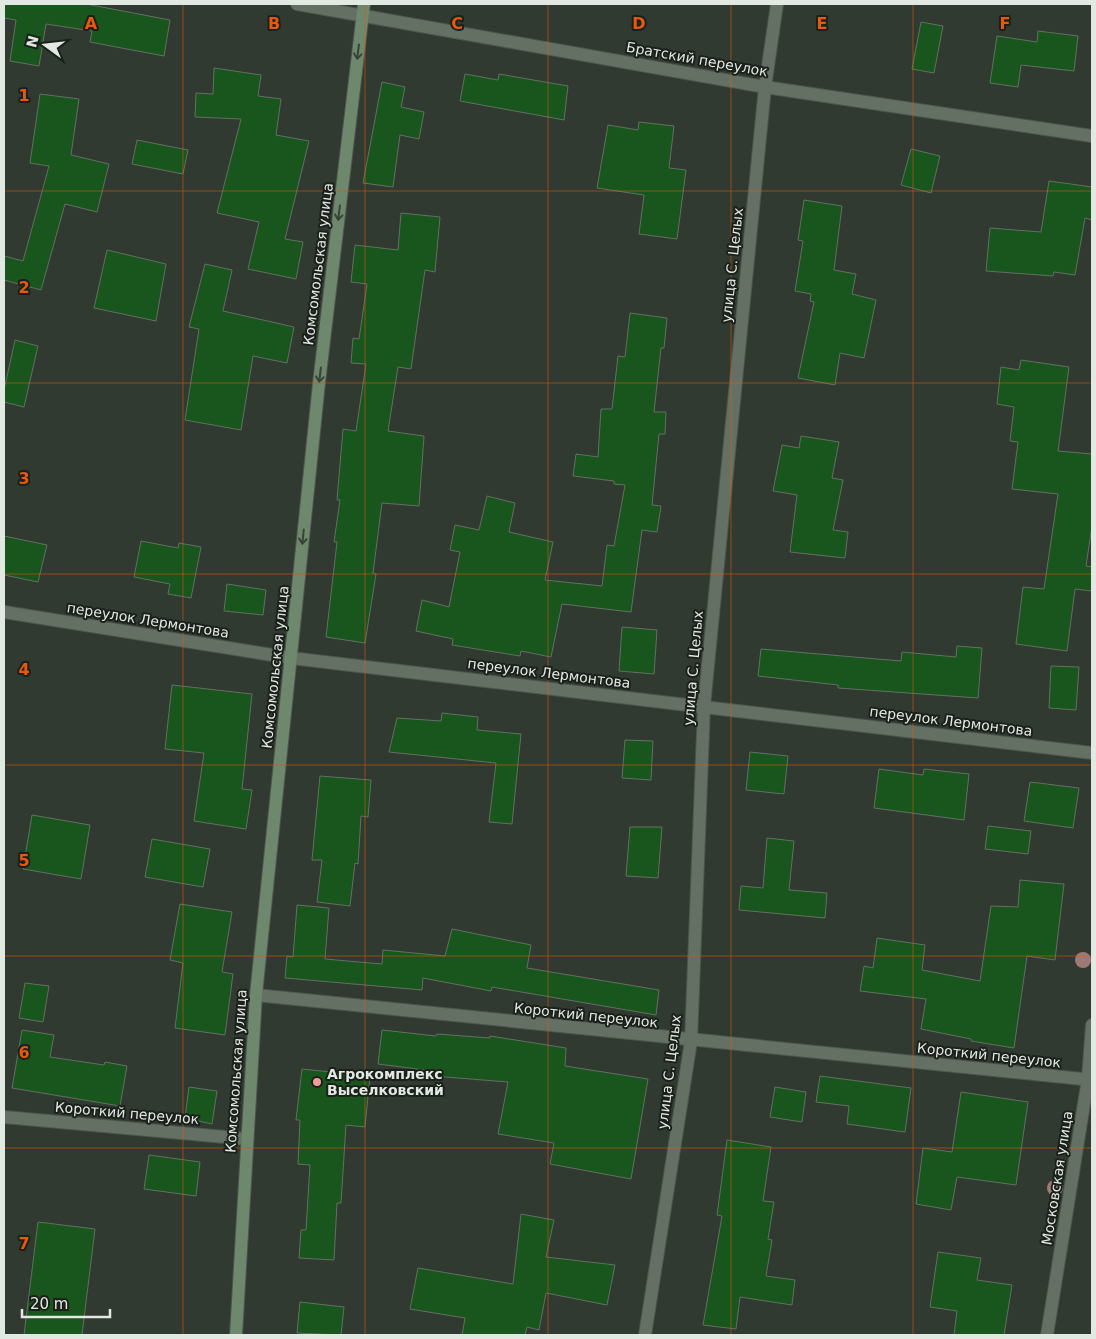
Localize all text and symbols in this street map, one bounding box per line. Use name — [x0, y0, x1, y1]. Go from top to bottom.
text: A — [85, 14, 98, 33]
text: B — [268, 14, 280, 33]
text: C — [451, 14, 463, 33]
text: D — [632, 14, 646, 33]
text: E — [817, 14, 827, 33]
text: F — [1000, 14, 1010, 33]
north arrow — [20, 20, 70, 70]
text: N — [23, 34, 42, 49]
street label: Братский переулок — [625, 39, 769, 79]
one-way arrow — [353, 44, 363, 60]
text: 1 — [18, 86, 30, 105]
street label: Комсомольская улица — [300, 182, 336, 346]
one-way arrow — [334, 205, 344, 221]
street label: улица С. Целых — [718, 207, 746, 323]
text: 2 — [18, 278, 30, 297]
one-way arrow — [315, 367, 325, 383]
text: 3 — [18, 469, 30, 488]
one-way arrow — [298, 528, 308, 544]
street label: Комсомольская улица — [258, 585, 292, 749]
street label: переулок Лермонтова — [66, 599, 230, 641]
street label: улица С. Целых — [680, 610, 706, 726]
street label: переулок Лермонтова — [467, 655, 631, 691]
text: 4 — [18, 660, 30, 679]
street label: переулок Лермонтова — [869, 703, 1033, 739]
text: 5 — [18, 851, 30, 870]
street label: Комсомольская улица — [222, 989, 250, 1153]
street label: Короткий переулок — [513, 999, 659, 1031]
street label: улица С. Целых — [654, 1014, 684, 1130]
street label: Короткий переулок — [916, 1039, 1062, 1071]
text: 6 — [18, 1043, 30, 1062]
place label: Агрокомплекс Выселковский — [327, 1066, 444, 1098]
marker: Агрокомплекс Выселковский — [311, 1076, 323, 1088]
street label: Короткий переулок — [54, 1099, 200, 1127]
street label: Московская улица — [1038, 1110, 1076, 1246]
text: 7 — [18, 1234, 30, 1253]
scale bar — [22, 1286, 110, 1318]
text: 20 m — [30, 1295, 68, 1313]

